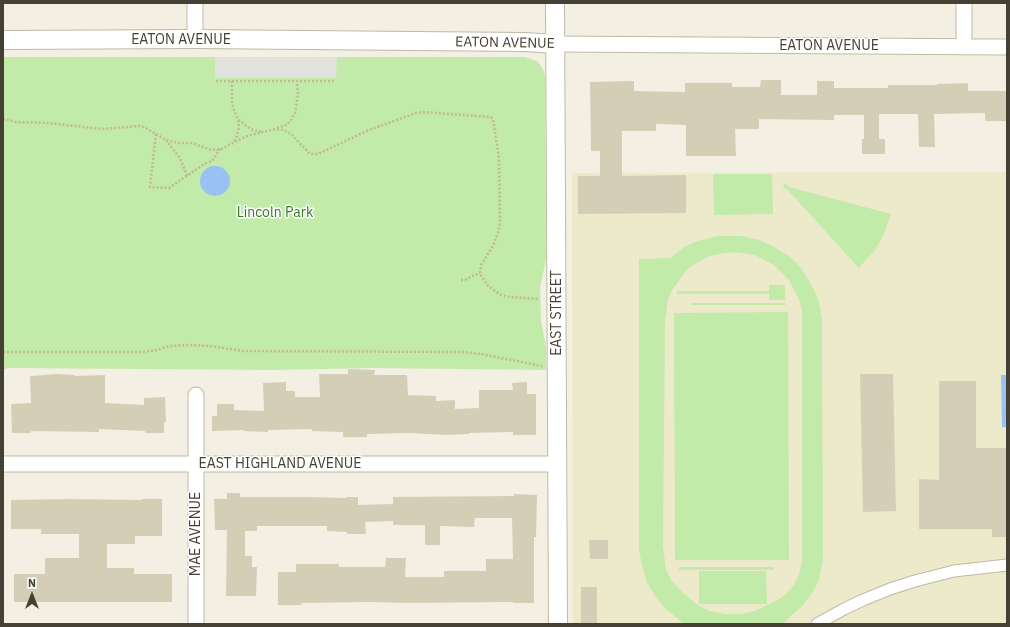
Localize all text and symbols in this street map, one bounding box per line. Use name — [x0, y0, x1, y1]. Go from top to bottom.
street label: EATON AVENUE — [131, 32, 231, 48]
street label: EATON AVENUE — [455, 34, 555, 52]
street label: EATON AVENUE — [779, 38, 879, 54]
park label: Lincoln Park — [237, 205, 313, 221]
street label: EAST STREET — [549, 270, 565, 356]
street label: EAST HIGHLAND AVENUE — [198, 456, 362, 472]
street label: MAE AVENUE — [188, 492, 204, 576]
north arrow — [12, 575, 52, 615]
text: N — [28, 576, 36, 590]

